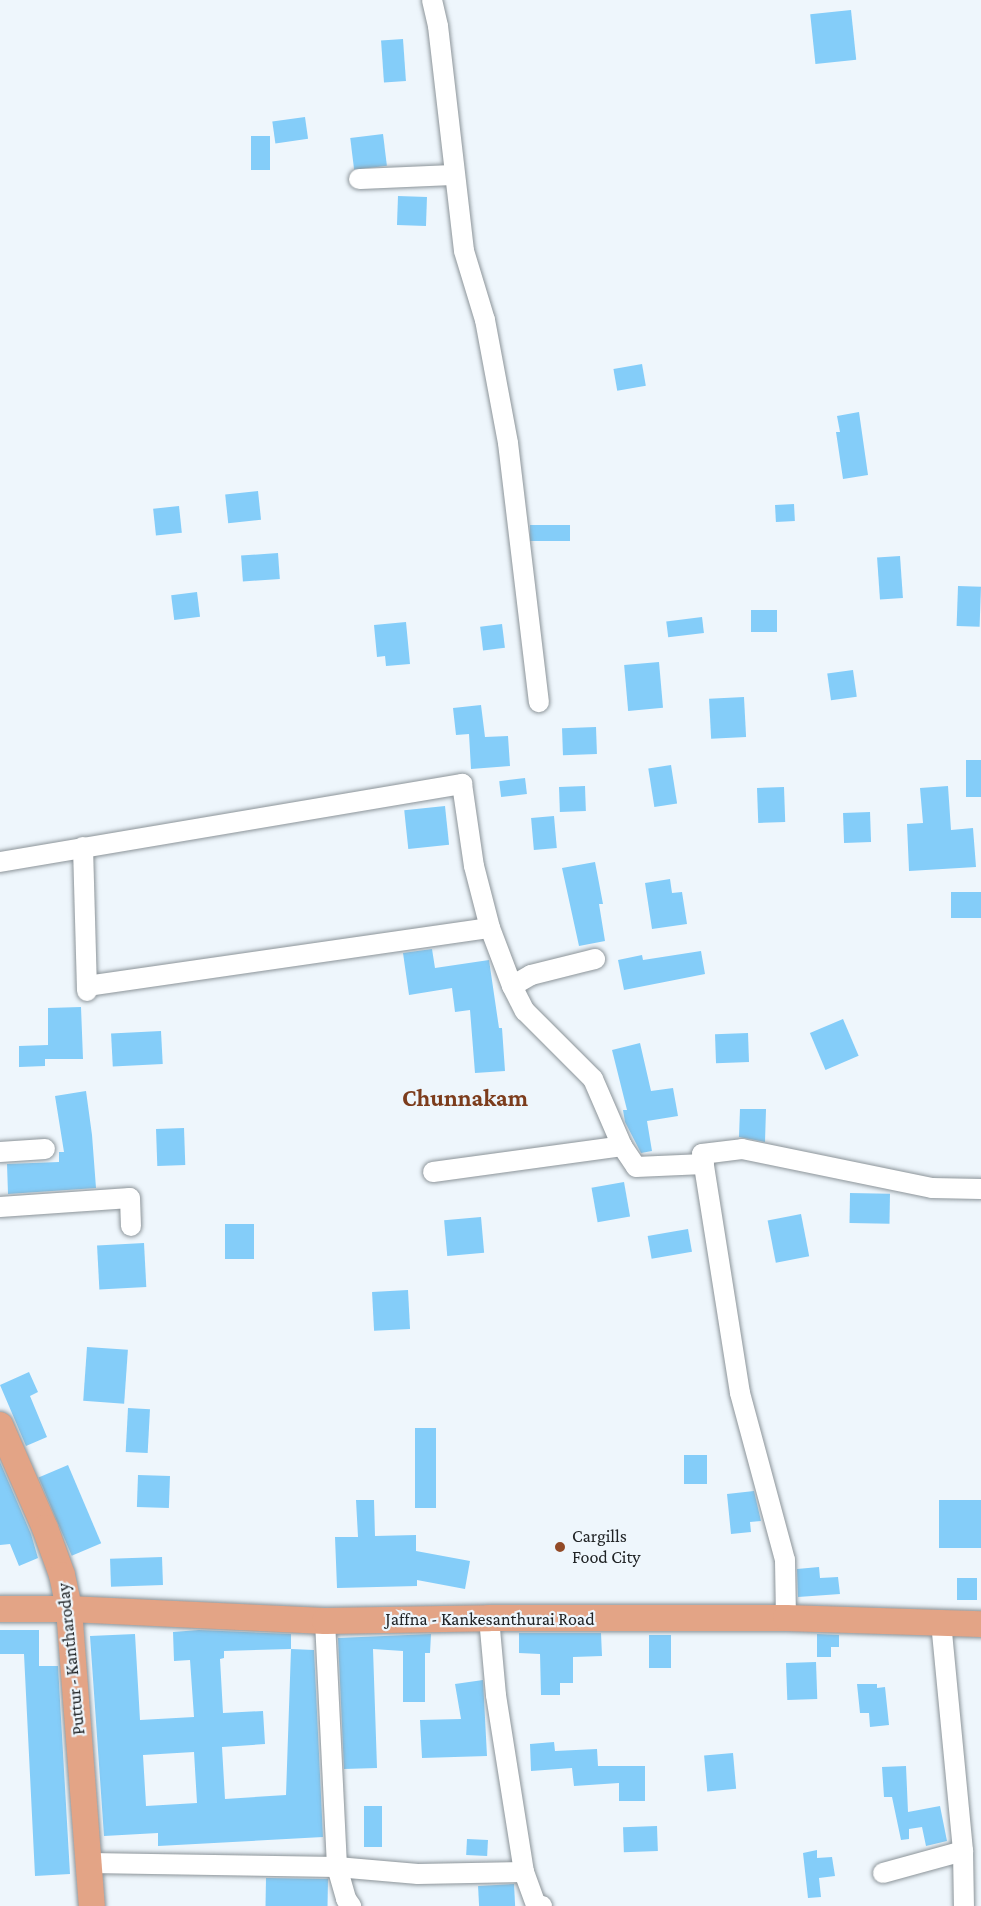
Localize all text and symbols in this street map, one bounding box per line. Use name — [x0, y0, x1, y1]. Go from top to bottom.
district label: Chunnakam — [402, 1084, 528, 1112]
place label: Cargills Food City — [572, 1526, 641, 1568]
marker: Cargills Food City — [553, 1540, 567, 1554]
street label: Puttur - Kantharoday — [52, 1582, 90, 1736]
street label: Jaffna - Kankesanthurai Road — [385, 1608, 595, 1630]

